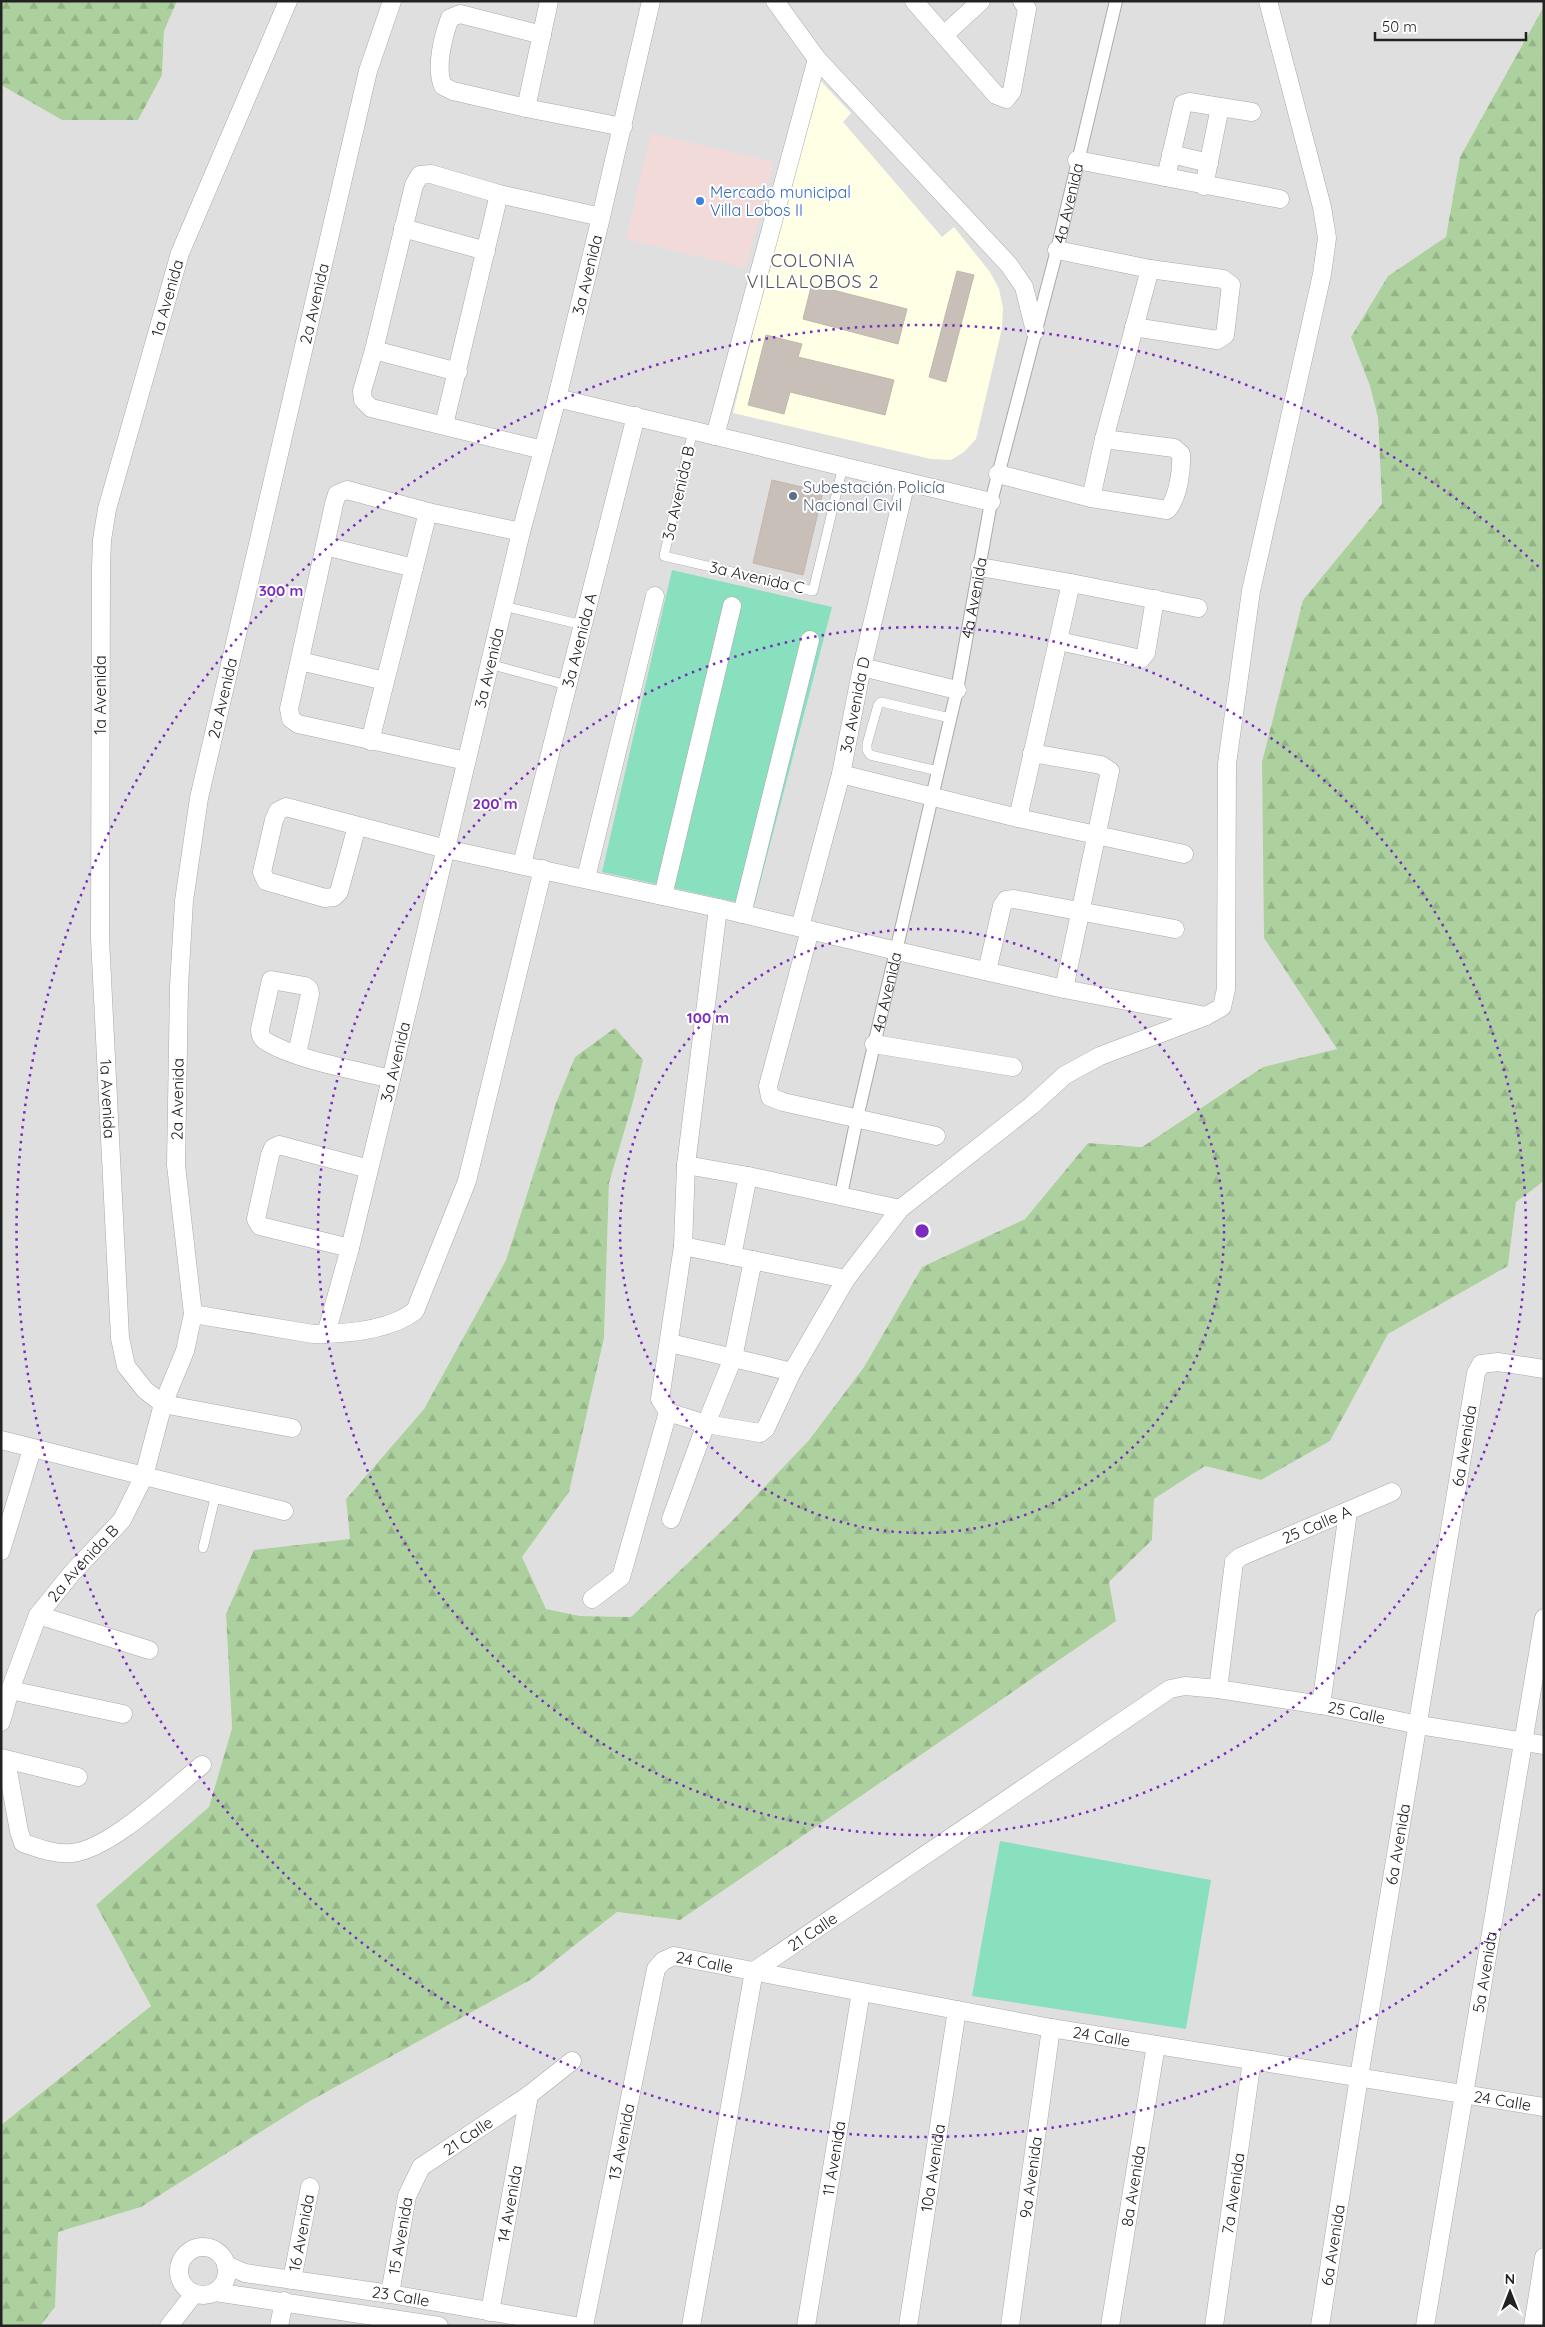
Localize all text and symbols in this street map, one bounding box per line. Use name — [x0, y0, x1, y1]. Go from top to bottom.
scale bar — [1375, 10, 1526, 42]
text: 50 m — [1382, 17, 1417, 36]
street label: 4a Avenida — [1049, 161, 1087, 245]
place label: Mercado municipal Villa Lobos II — [710, 182, 851, 220]
marker: Mercado municipal Villa Lobos II — [694, 195, 706, 207]
street label: 3a Avenida — [568, 233, 606, 317]
district label: COLONIA VILLALOBOS 2 — [747, 249, 879, 293]
street label: 1a Avenida — [146, 257, 188, 339]
street label: 2a Avenida — [295, 261, 333, 346]
street label: 3a Avenida B — [657, 444, 699, 542]
place label: Subestación Policía Nacional Civil — [803, 477, 945, 515]
marker: Subestación Policía Nacional Civil — [787, 490, 799, 502]
street label: 3a Avenida C — [708, 556, 806, 598]
street label: 4a Avenida — [957, 556, 991, 640]
text: 300 m — [259, 581, 303, 600]
street label: 3a Avenida A — [557, 591, 601, 689]
street label: 3a Avenida — [470, 625, 508, 710]
street label: 1a Avenida — [90, 655, 110, 735]
street label: 3a Avenida D — [835, 655, 874, 755]
street label: 2a Avenida — [203, 656, 241, 740]
text: 200 m — [473, 794, 518, 813]
street label: 4a Avenida — [867, 950, 905, 1034]
text: 100 m — [687, 1008, 729, 1027]
street label: 3a Avenida — [376, 1020, 414, 1104]
street label: 2a Avenida — [166, 1058, 188, 1140]
street label: 1a Avenida — [96, 1059, 120, 1139]
centre of rings — [913, 1222, 931, 1240]
street label: 6a Avenida — [1447, 1404, 1481, 1488]
street label: 25 Calle A — [1279, 1501, 1354, 1548]
street label: 2a Avenida B — [43, 1520, 123, 1606]
street label: 25 Calle — [1326, 1697, 1387, 1728]
street label: 6a Avenida — [1381, 1802, 1414, 1886]
street label: 21 Calle — [784, 1908, 841, 1955]
street label: 5a Avenida — [1468, 1930, 1501, 2014]
street label: 24 Calle — [674, 1947, 735, 1977]
street label: 24 Calle — [1071, 2022, 1132, 2051]
street label: 24 Calle — [1472, 2086, 1533, 2115]
street label: 13 Avenida — [604, 2101, 639, 2182]
street label: 21 Calle — [439, 2112, 497, 2159]
street label: 11 Avenida — [818, 2119, 850, 2197]
street label: 10a Avenida — [916, 2122, 949, 2213]
street label: 9a Avenida — [1015, 2135, 1046, 2220]
street label: 8a Avenida — [1116, 2144, 1149, 2228]
street label: 7a Avenida — [1217, 2151, 1249, 2235]
street label: 14 Avenida — [493, 2164, 526, 2244]
street label: 16 Avenida — [284, 2193, 318, 2273]
street label: 15 Avenida — [384, 2196, 417, 2276]
street label: 6a Avenida — [1316, 2203, 1349, 2287]
north arrow — [1485, 2267, 1535, 2317]
text: N — [1505, 2270, 1515, 2288]
street label: 23 Calle — [371, 2282, 431, 2311]

